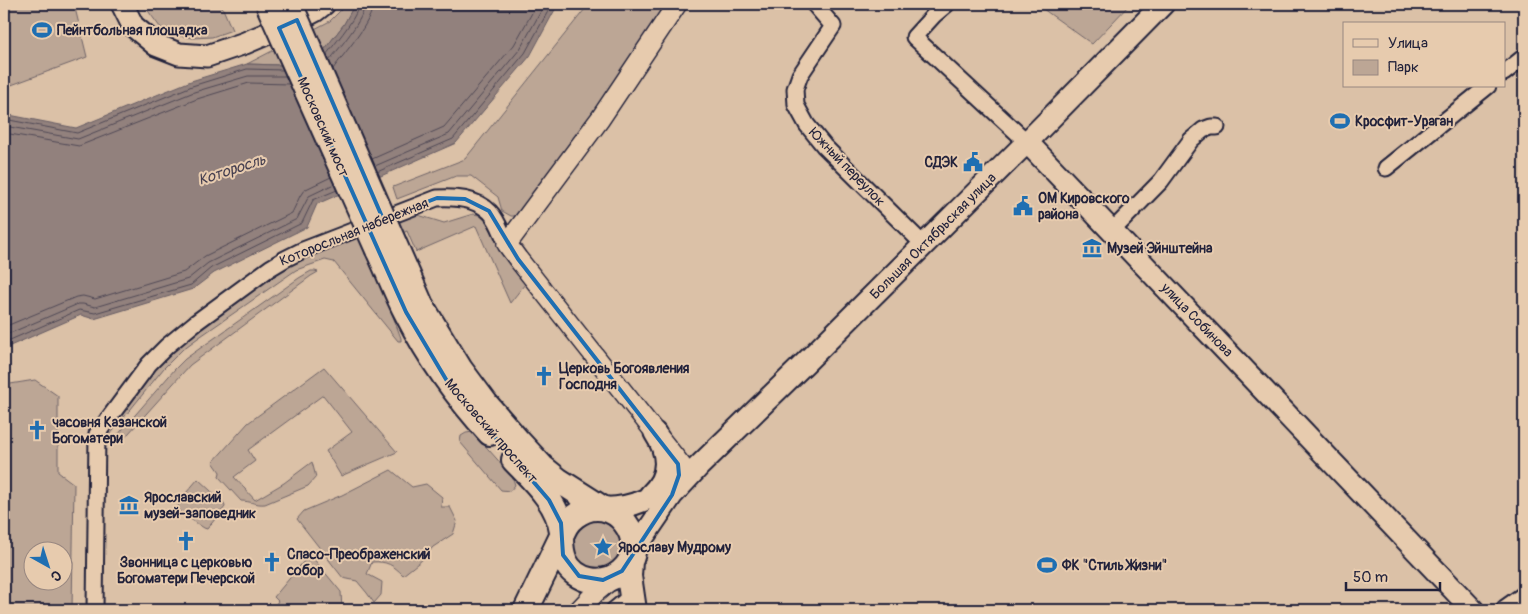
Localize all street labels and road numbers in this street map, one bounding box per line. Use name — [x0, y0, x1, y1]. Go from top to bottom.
street label: Московский мост — [293, 75, 353, 179]
street label: Южный переулок — [805, 124, 889, 210]
street label: Большая Октябрьская улица — [866, 169, 1000, 303]
street label: Которосльная набережная — [277, 194, 431, 270]
street label: улица Собинова — [1157, 279, 1237, 361]
street label: Московский проспект — [441, 375, 541, 487]

